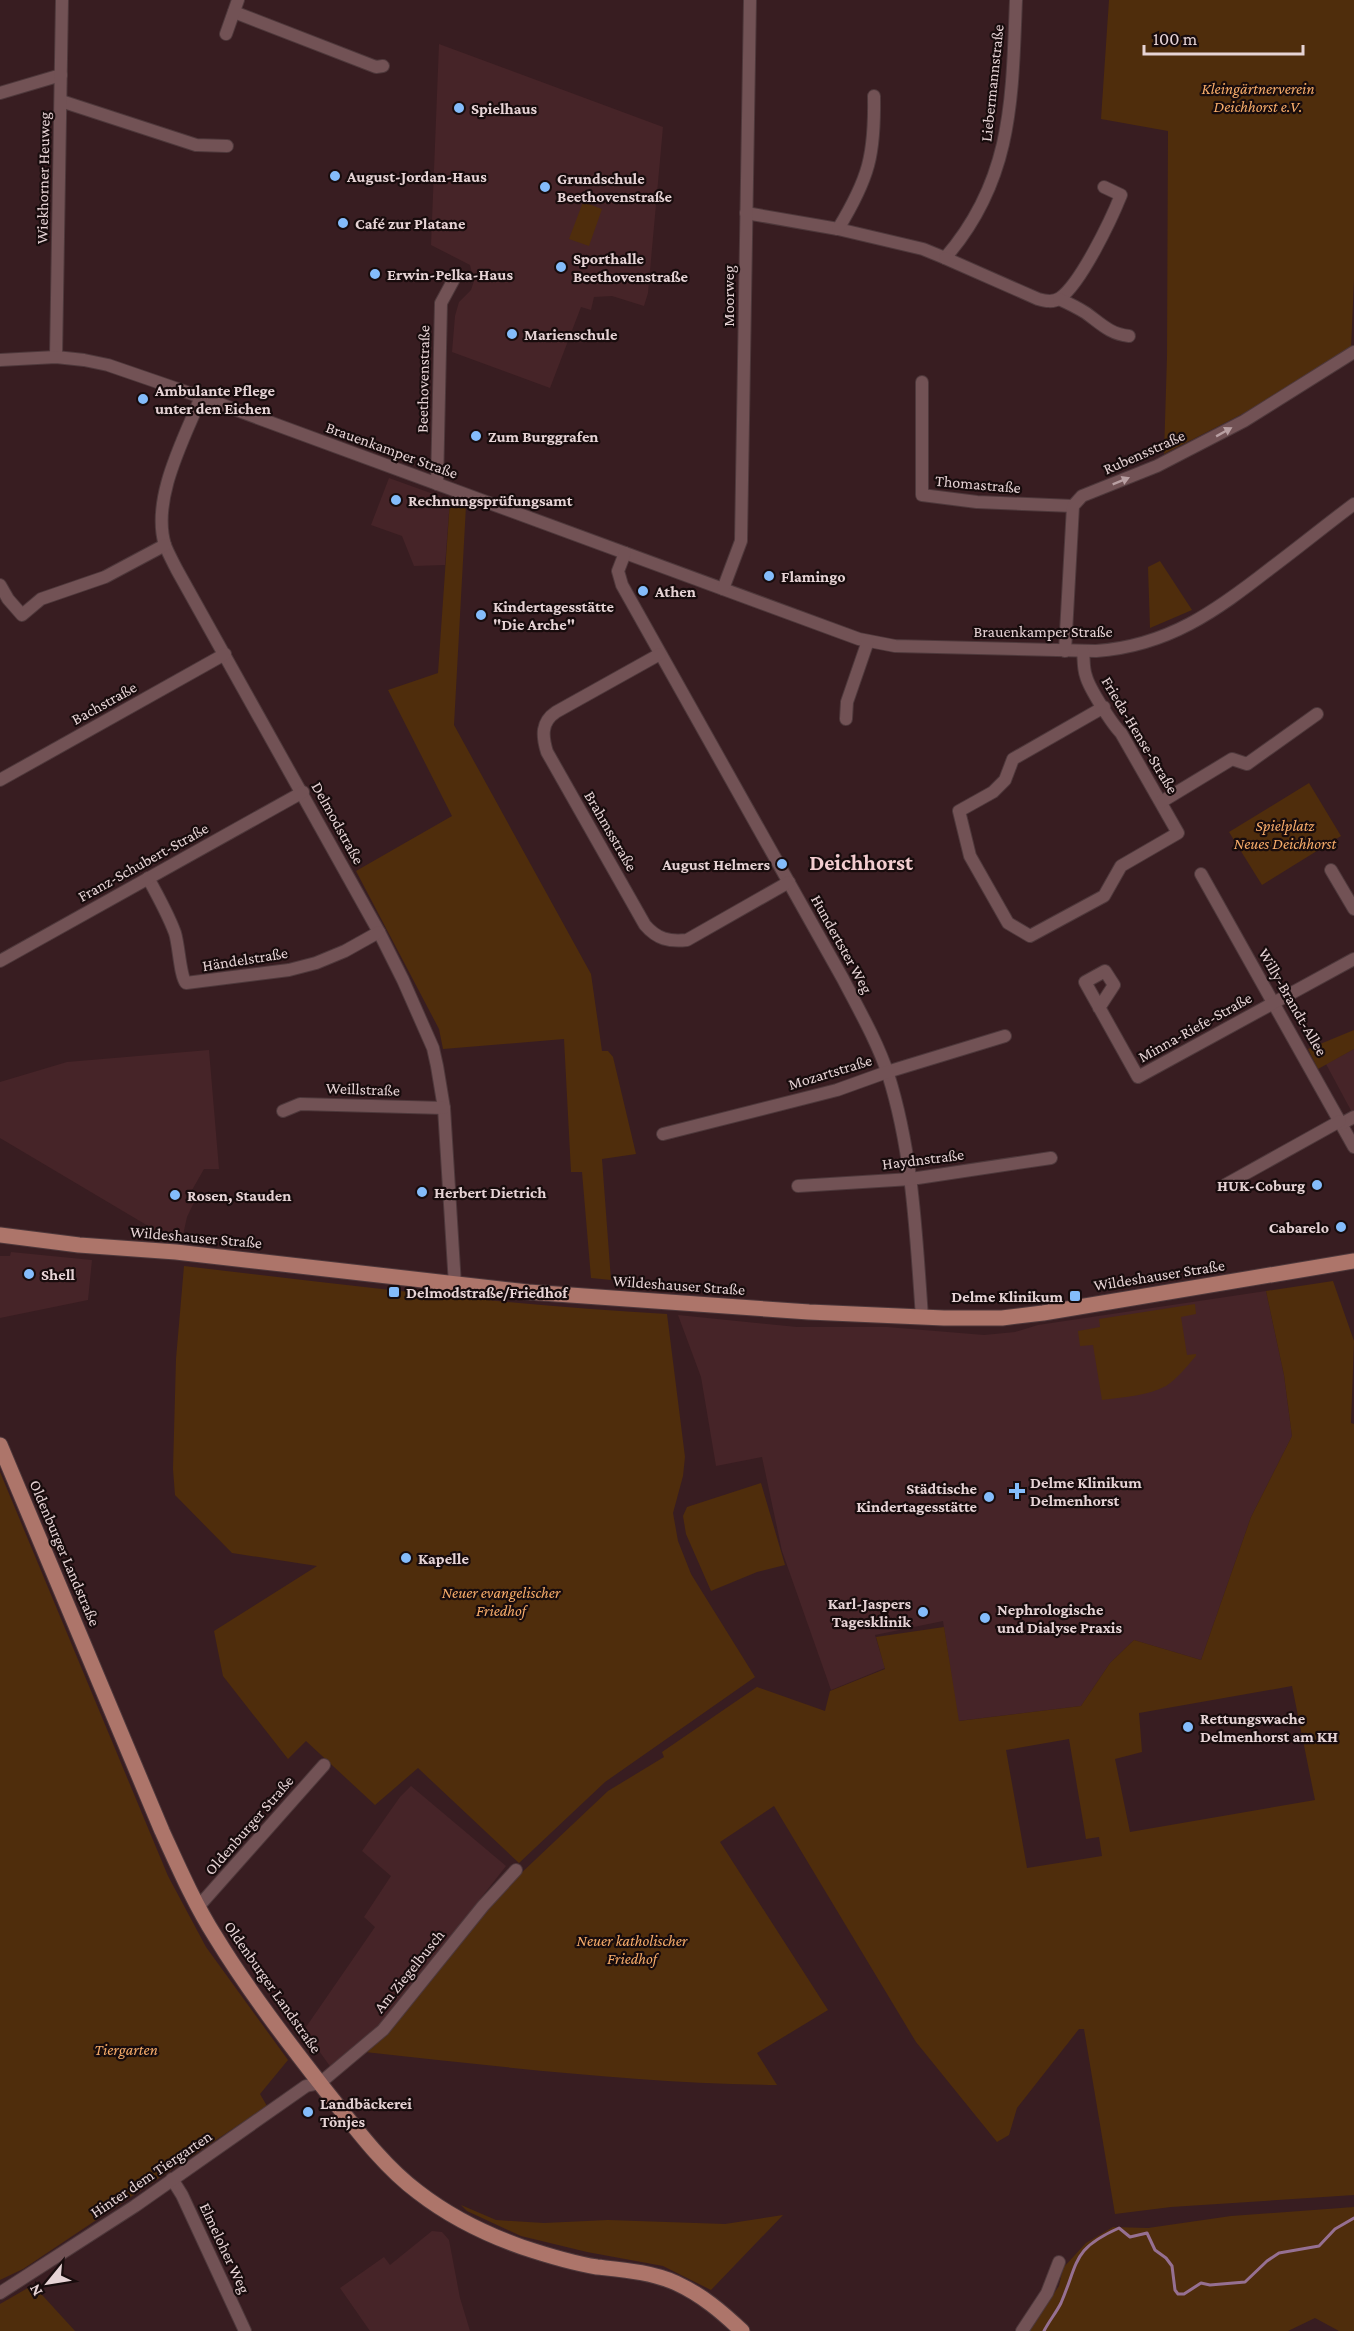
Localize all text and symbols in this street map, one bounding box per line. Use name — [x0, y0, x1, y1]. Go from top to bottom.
scale bar — [1144, 18, 1303, 56]
street label: Liebermannstraße — [977, 24, 1007, 142]
text: 100 m — [1153, 29, 1198, 49]
park label: Kleingärtnerverein Deichhorst e.V. — [1201, 80, 1315, 115]
place label: Spielhaus — [471, 100, 538, 117]
marker: Spielhaus — [452, 101, 466, 115]
street label: Wiekhorner Heuweg — [33, 111, 54, 244]
place label: August-Jordan-Haus — [346, 168, 487, 185]
marker: August-Jordan-Haus — [328, 169, 342, 183]
place label: Grundschule Beethovenstraße — [557, 170, 673, 205]
marker: Grundschule Beethovenstraße — [538, 180, 552, 194]
place label: Café zur Platane — [355, 215, 466, 232]
marker: Café zur Platane — [336, 216, 350, 230]
place label: Sporthalle Beethovenstraße — [573, 250, 689, 285]
marker: Sporthalle Beethovenstraße — [554, 260, 568, 274]
street label: Moorweg — [720, 265, 738, 327]
place label: Erwin-Pelka-Haus — [387, 266, 513, 283]
marker: Erwin-Pelka-Haus — [368, 267, 382, 281]
street label: Beethovenstraße — [414, 325, 432, 433]
place label: Marienschule — [524, 326, 618, 343]
marker: Marienschule — [505, 327, 519, 341]
place label: Ambulante Pflege unter den Eichen — [154, 382, 276, 417]
marker: Ambulante Pflege unter den Eichen — [136, 392, 150, 406]
street label: Brauenkamper Straße — [323, 418, 460, 483]
street label: Rubensstraße — [1101, 426, 1187, 478]
one-way arrow — [1216, 427, 1233, 437]
place label: Zum Burggrafen — [488, 428, 599, 445]
marker: Zum Burggrafen — [469, 429, 483, 443]
street label: Thomastraße — [935, 472, 1021, 496]
one-way arrow — [1112, 476, 1130, 485]
place label: Rechnungsprüfungsamt — [408, 492, 573, 509]
marker: Rechnungsprüfungsamt — [389, 493, 403, 507]
place label: Flamingo — [781, 568, 846, 585]
marker: Flamingo — [762, 569, 776, 583]
place label: Athen — [654, 583, 696, 600]
marker: Athen — [636, 584, 650, 598]
place label: Kindertagesstätte "Die Arche" — [493, 598, 614, 633]
marker: Kindertagesstätte "Die Arche" — [474, 608, 488, 622]
street label: Brauenkamper Straße — [973, 623, 1113, 641]
street label: Frieda-Hense-Straße — [1098, 674, 1182, 796]
street label: Bachstraße — [69, 678, 139, 728]
street label: Delmodstraße — [308, 779, 368, 867]
street label: Brahmsstraße — [581, 788, 641, 874]
park label: Spielplatz Neues Deichhorst — [1234, 817, 1337, 852]
street label: Franz-Schubert-Straße — [75, 819, 211, 905]
district label: Deichhorst — [809, 850, 914, 875]
place label: August Helmers — [661, 856, 770, 873]
marker: August Helmers — [775, 857, 789, 871]
street label: Hundertster Weg — [807, 892, 876, 997]
street label: Händelstraße — [201, 944, 289, 974]
street label: Willy-Brandt-Allee — [1254, 945, 1331, 1059]
street label: Minna-Riefe-Straße — [1135, 989, 1255, 1065]
street label: Mozartstraße — [786, 1051, 874, 1093]
street label: Weillstraße — [326, 1079, 400, 1099]
street label: Haydnstraße — [881, 1146, 965, 1173]
place label: HUK-Coburg — [1217, 1177, 1305, 1194]
marker: HUK-Coburg — [1310, 1178, 1324, 1192]
place label: Herbert Dietrich — [434, 1184, 546, 1201]
marker: Herbert Dietrich — [415, 1185, 429, 1199]
place label: Rosen, Stauden — [187, 1187, 291, 1204]
marker: Rosen, Stauden — [168, 1188, 182, 1202]
place label: Cabarelo — [1269, 1219, 1329, 1236]
marker: Cabarelo — [1334, 1220, 1348, 1234]
street label: Wildeshauser Straße — [129, 1223, 263, 1251]
street label: Wildeshauser Straße — [1092, 1256, 1226, 1294]
place label: Shell — [41, 1266, 75, 1283]
marker: Shell — [22, 1267, 36, 1281]
street label: Wildeshauser Straße — [612, 1272, 746, 1298]
place label: Delmodstraße/Friedhof — [406, 1284, 569, 1301]
marker: Delmodstraße/Friedhof — [387, 1285, 401, 1299]
place label: Delme Klinikum — [951, 1288, 1063, 1305]
marker: Delme Klinikum — [1068, 1289, 1082, 1303]
place label: Delme Klinikum Delmenhorst — [1030, 1474, 1142, 1509]
street label: Oldenburger Landstraße — [26, 1477, 104, 1629]
place label: Städtische Kindertagesstätte — [856, 1480, 978, 1515]
marker: Delme Klinikum Delmenhorst — [1008, 1482, 1026, 1500]
marker: Städtische Kindertagesstätte — [982, 1490, 996, 1504]
place label: Kapelle — [418, 1550, 469, 1567]
marker: Kapelle — [399, 1551, 413, 1565]
park label: Neuer evangelischer Friedhof — [442, 1584, 561, 1620]
place label: Karl-Jaspers Tagesklinik — [828, 1595, 911, 1630]
place label: Nephrologische und Dialyse Praxis — [997, 1601, 1122, 1636]
marker: Karl-Jaspers Tagesklinik — [916, 1605, 930, 1619]
marker: Nephrologische und Dialyse Praxis — [978, 1611, 992, 1625]
place label: Rettungswache Delmenhorst am KH — [1200, 1710, 1338, 1745]
marker: Rettungswache Delmenhorst am KH — [1181, 1720, 1195, 1734]
street label: Oldenburger Straße — [201, 1772, 297, 1879]
street label: Oldenburger Landstraße — [220, 1918, 325, 2057]
street label: Am Ziegelbusch — [370, 1926, 449, 2016]
park label: Neuer katholischer Friedhof — [577, 1932, 688, 1968]
park label: Tiergarten — [94, 2041, 158, 2059]
place label: Landbäckerei Tönjes — [320, 2095, 412, 2131]
marker: Landbäckerei Tönjes — [301, 2105, 315, 2119]
street label: Hinter dem Tiergarten — [87, 2127, 216, 2222]
street label: Elmeloher Weg — [196, 2200, 254, 2297]
north arrow — [18, 2253, 78, 2313]
text: N — [25, 2281, 46, 2299]

